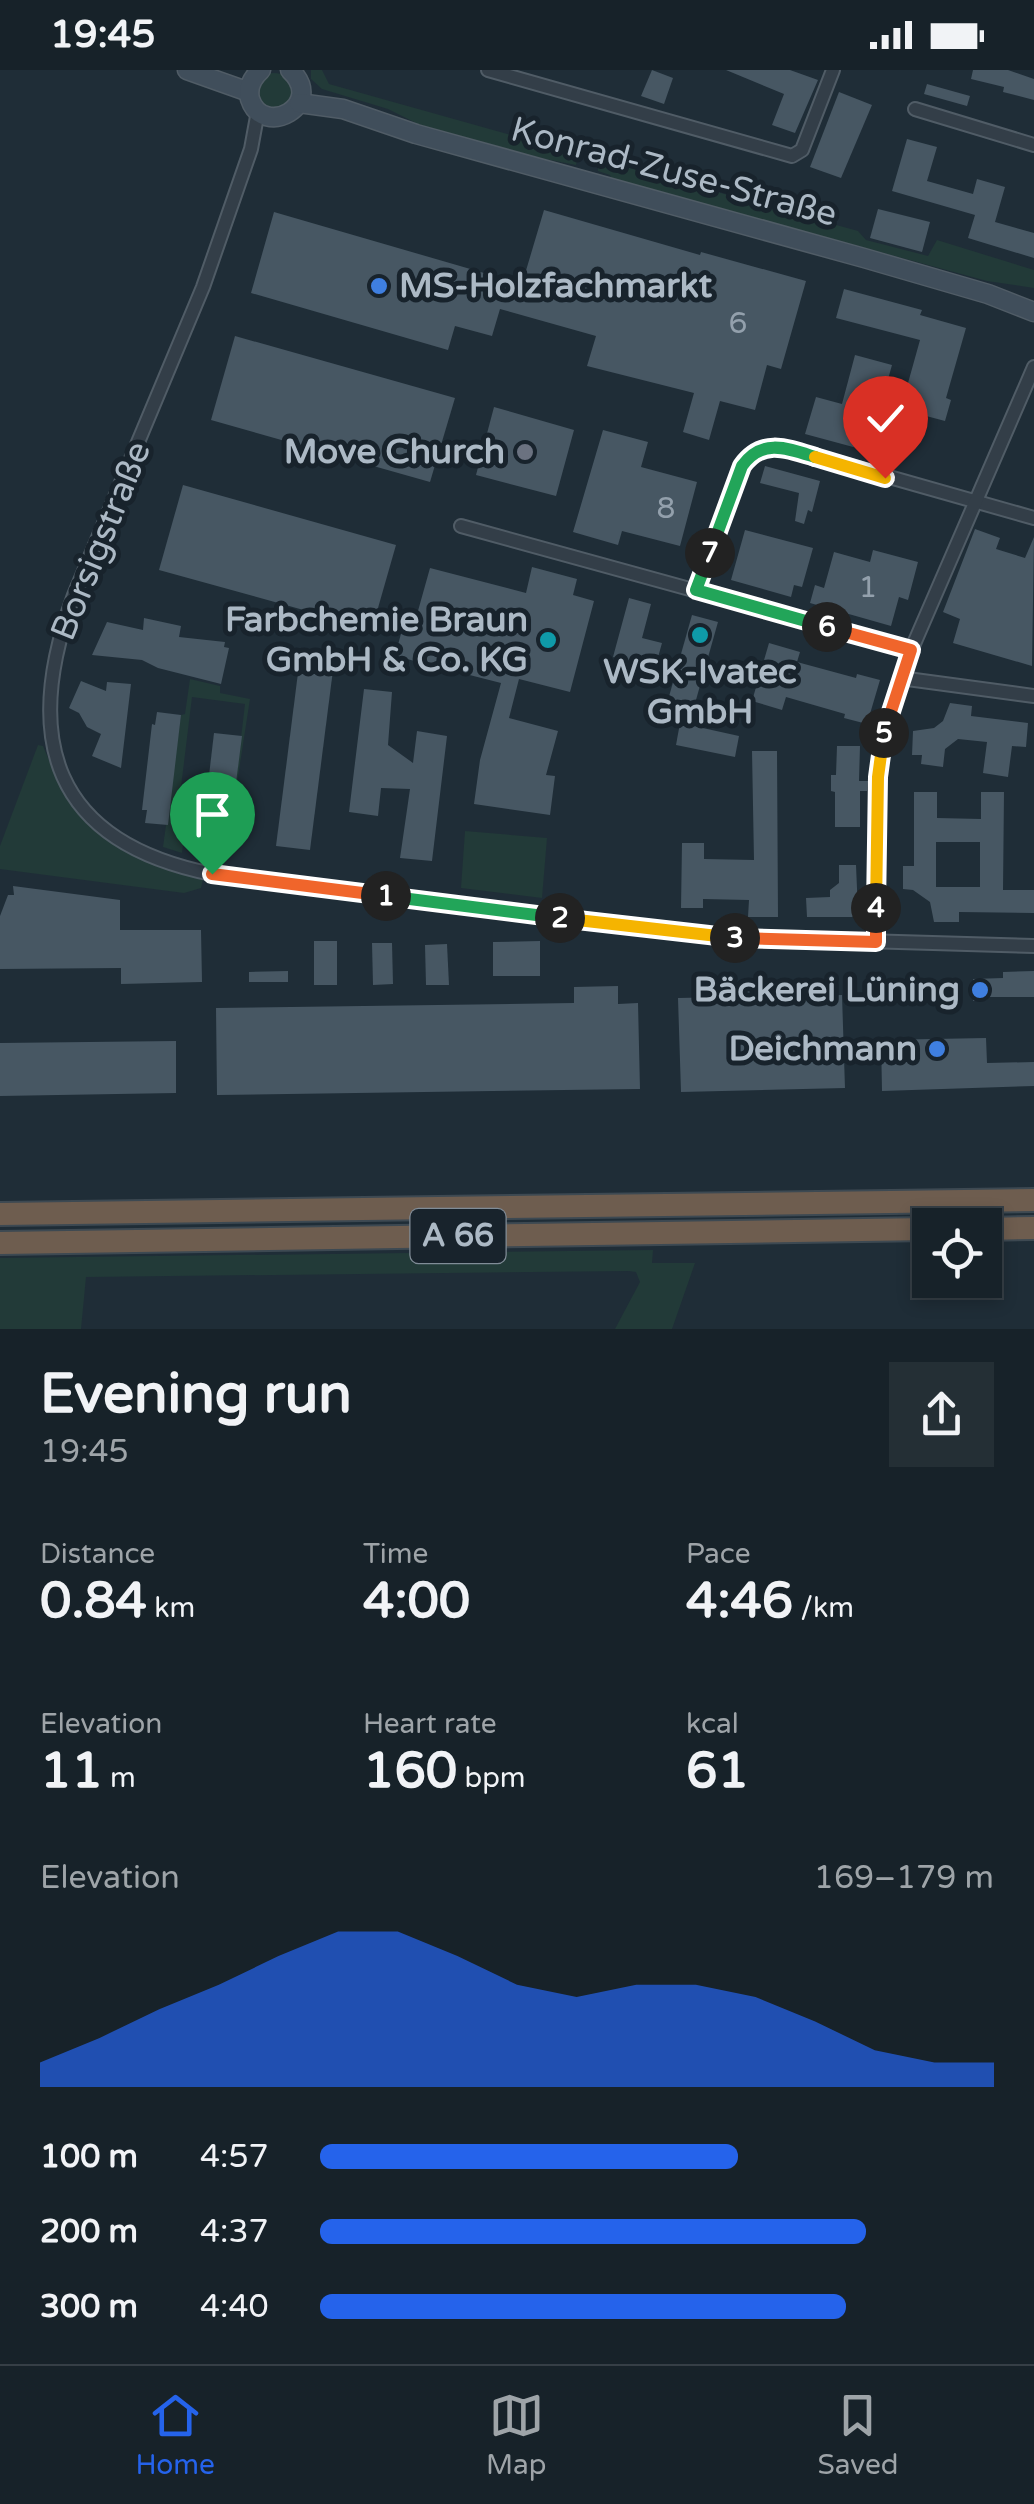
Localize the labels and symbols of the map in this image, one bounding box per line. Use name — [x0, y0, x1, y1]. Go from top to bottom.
street label: Konrad-Zuse-Straße — [506, 108, 842, 236]
place label: MS-Holzfachmarkt — [399, 265, 713, 307]
marker: MS-Holzfachmarkt — [368, 275, 390, 297]
house number: 6 — [729, 305, 747, 342]
pin — [843, 376, 928, 479]
place label: Move Church — [284, 431, 505, 473]
street label: Borsigstraße — [42, 436, 160, 646]
marker: Move Church — [514, 441, 536, 463]
house number: 8 — [657, 490, 675, 527]
pin: 7 — [685, 528, 735, 578]
house number: 1 — [859, 569, 877, 606]
place label: Farbchemie Braun GmbH & Co. KG — [225, 599, 528, 681]
pin: 6 — [802, 602, 852, 652]
marker: WSK-Ivatec GmbH — [689, 624, 711, 646]
marker: Farbchemie Braun GmbH & Co. KG — [537, 629, 559, 651]
place label: WSK-Ivatec GmbH — [603, 651, 797, 733]
pin: 5 — [859, 708, 909, 758]
pin — [170, 772, 255, 875]
pin: 1 — [361, 871, 411, 921]
pin: 4 — [851, 883, 901, 933]
pin: 2 — [535, 893, 585, 943]
pin: 3 — [710, 913, 760, 963]
place label: Bäckerei Lüning — [693, 969, 960, 1011]
marker: Bäckerei Lüning — [969, 979, 991, 1001]
place label: Deichmann — [728, 1028, 917, 1070]
marker: Deichmann — [926, 1038, 948, 1060]
road number: A 66 — [410, 1209, 506, 1263]

